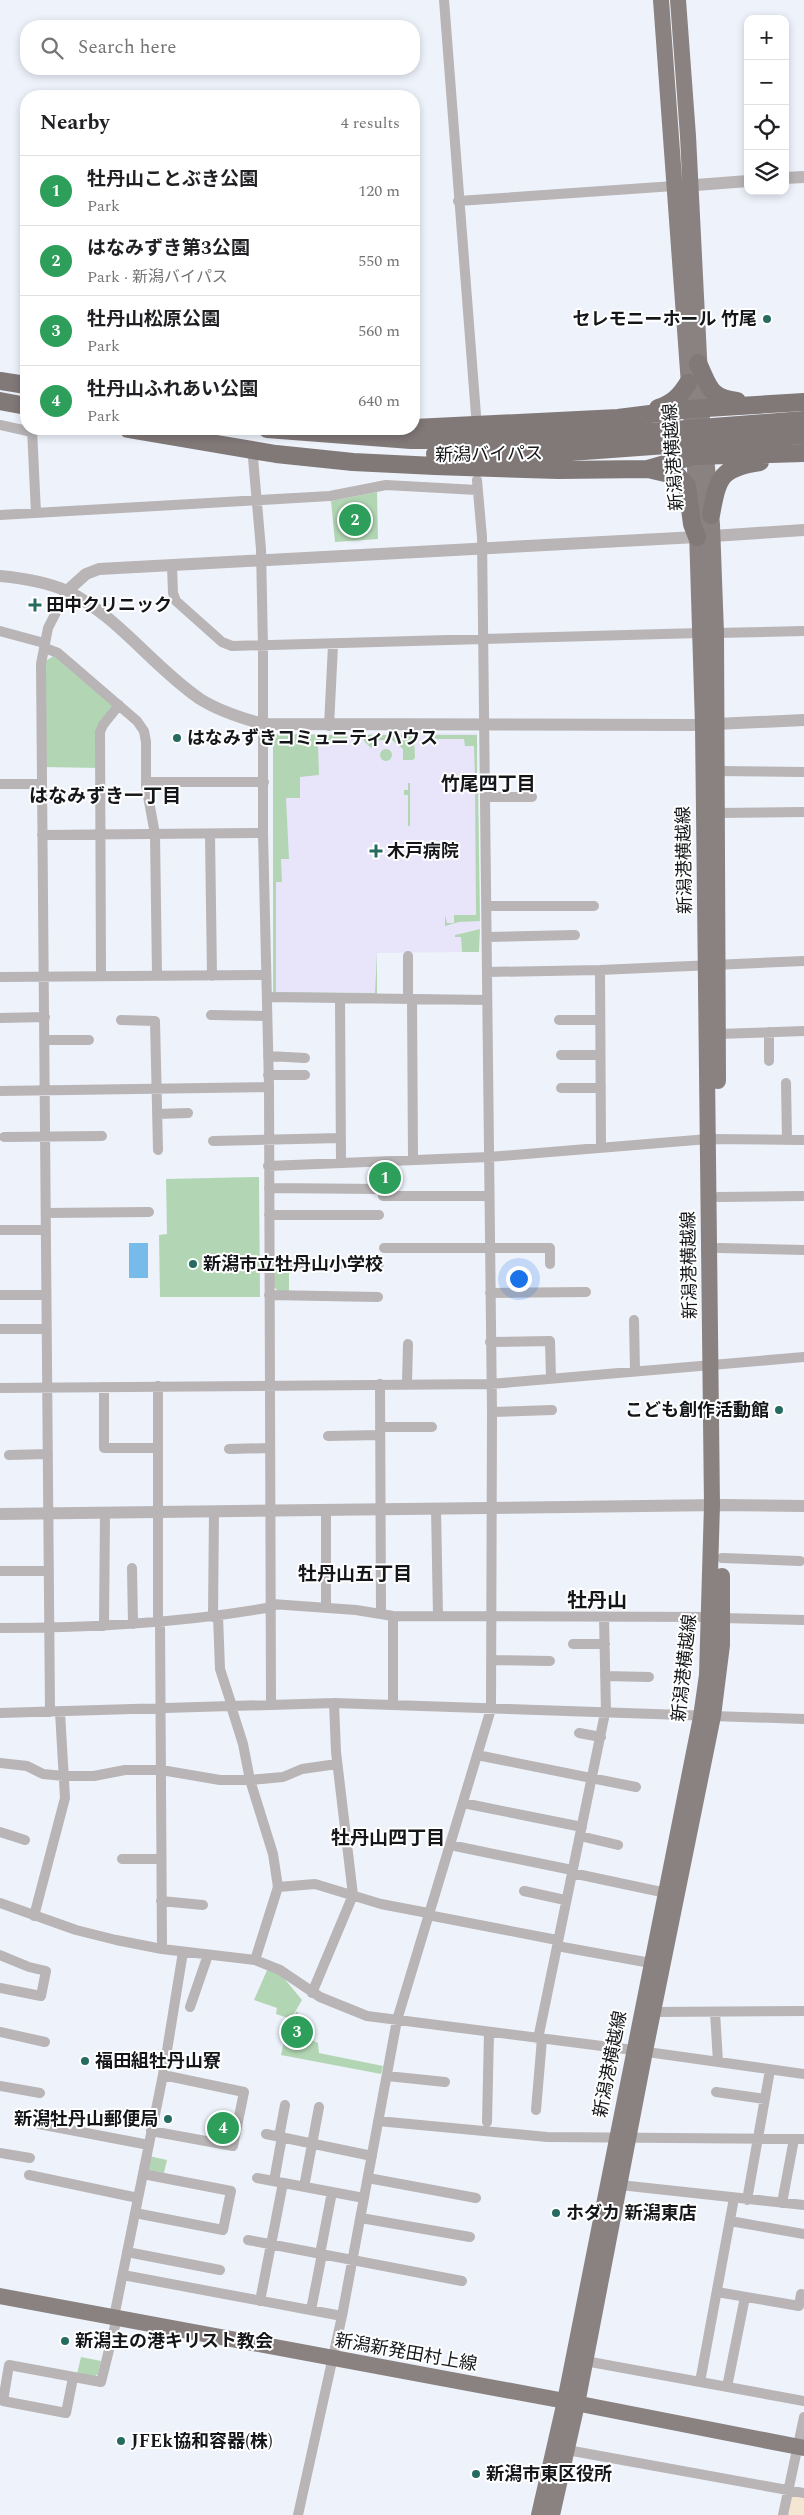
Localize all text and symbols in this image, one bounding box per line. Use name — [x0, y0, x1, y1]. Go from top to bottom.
map controls — [744, 15, 789, 195]
button: + — [744, 15, 789, 60]
search box — [20, 20, 420, 75]
text: Search here — [78, 33, 177, 62]
icon: search — [38, 34, 66, 62]
button: − — [744, 60, 789, 105]
button: locate — [744, 105, 789, 150]
text: Nearby — [40, 107, 110, 139]
text: 4 results — [341, 111, 400, 135]
button: layers — [744, 150, 789, 195]
text: 牡丹山ことぶき公園 — [87, 165, 258, 194]
text: 1 — [52, 179, 60, 203]
text: 120 m — [358, 179, 400, 203]
text: Park — [87, 194, 120, 218]
text: はなみずき第3公園 — [87, 234, 250, 263]
text: 2 — [52, 249, 60, 273]
text: 550 m — [358, 249, 400, 273]
text: Park · 新潟バイパス — [87, 265, 228, 289]
text: 牡丹山松原公園 — [87, 305, 220, 334]
place label: セレモニーホール 竹尾 — [573, 306, 757, 333]
marker: セレモニーホール 竹尾 — [761, 313, 773, 325]
text: 3 — [52, 319, 60, 343]
text: 560 m — [358, 319, 400, 343]
text: Park — [87, 334, 120, 358]
text: 牡丹山ふれあい公園 — [87, 375, 258, 404]
text: 4 — [52, 389, 60, 413]
text: 640 m — [358, 389, 400, 413]
street label: 新潟港横越線 — [656, 402, 691, 512]
text: Park — [87, 404, 120, 428]
street label: 新潟バイパス — [435, 440, 543, 469]
pin: 2 — [339, 501, 371, 539]
place label: 田中クリニック — [46, 592, 172, 619]
marker: 田中クリニック — [28, 598, 42, 612]
place label: はなみずきコミュニティハウス — [187, 725, 438, 752]
marker: はなみずきコミュニティハウス — [171, 732, 183, 744]
district label: 竹尾四丁目 — [440, 770, 536, 799]
district label: はなみずき一丁目 — [29, 782, 181, 811]
street label: 新潟港横越線 — [670, 806, 699, 914]
place label: 木戸病院 — [387, 838, 459, 865]
marker: 木戸病院 — [369, 844, 383, 858]
pin: 1 — [369, 1159, 401, 1197]
street label: 新潟港横越線 — [675, 1211, 704, 1319]
place label: 新潟市立牡丹山小学校 — [203, 1251, 383, 1278]
marker: 新潟市立牡丹山小学校 — [187, 1258, 199, 1270]
your location — [506, 1266, 532, 1292]
place label: こども創作活動館 — [625, 1397, 769, 1424]
marker: こども創作活動館 — [773, 1404, 785, 1416]
district label: 牡丹山五丁目 — [298, 1560, 412, 1589]
district label: 牡丹山 — [567, 1586, 627, 1616]
street label: 新潟港横越線 — [665, 1613, 704, 1723]
district label: 牡丹山四丁目 — [331, 1824, 445, 1853]
street label: 新潟港横越線 — [587, 2009, 634, 2120]
pin: 3 — [281, 2013, 313, 2051]
place label: 福田組牡丹山寮 — [95, 2048, 221, 2075]
marker: 福田組牡丹山寮 — [79, 2055, 91, 2067]
place label: 新潟牡丹山郵便局 — [14, 2106, 158, 2133]
pin: 4 — [207, 2109, 239, 2147]
marker: 新潟牡丹山郵便局 — [162, 2113, 174, 2125]
place label: ホダカ 新潟東店 — [566, 2200, 697, 2227]
marker: ホダカ 新潟東店 — [550, 2207, 562, 2219]
street label: 新潟新発田村上線 — [333, 2327, 479, 2378]
place label: 新潟主の港キリスト教会 — [75, 2328, 273, 2355]
marker: 新潟主の港キリスト教会 — [59, 2335, 71, 2347]
place label: JFEk協和容器(株) — [131, 2428, 273, 2455]
marker: JFEk協和容器(株) — [115, 2435, 127, 2447]
place label: 新潟市東区役所 — [486, 2461, 612, 2488]
marker: 新潟市東区役所 — [470, 2468, 482, 2480]

